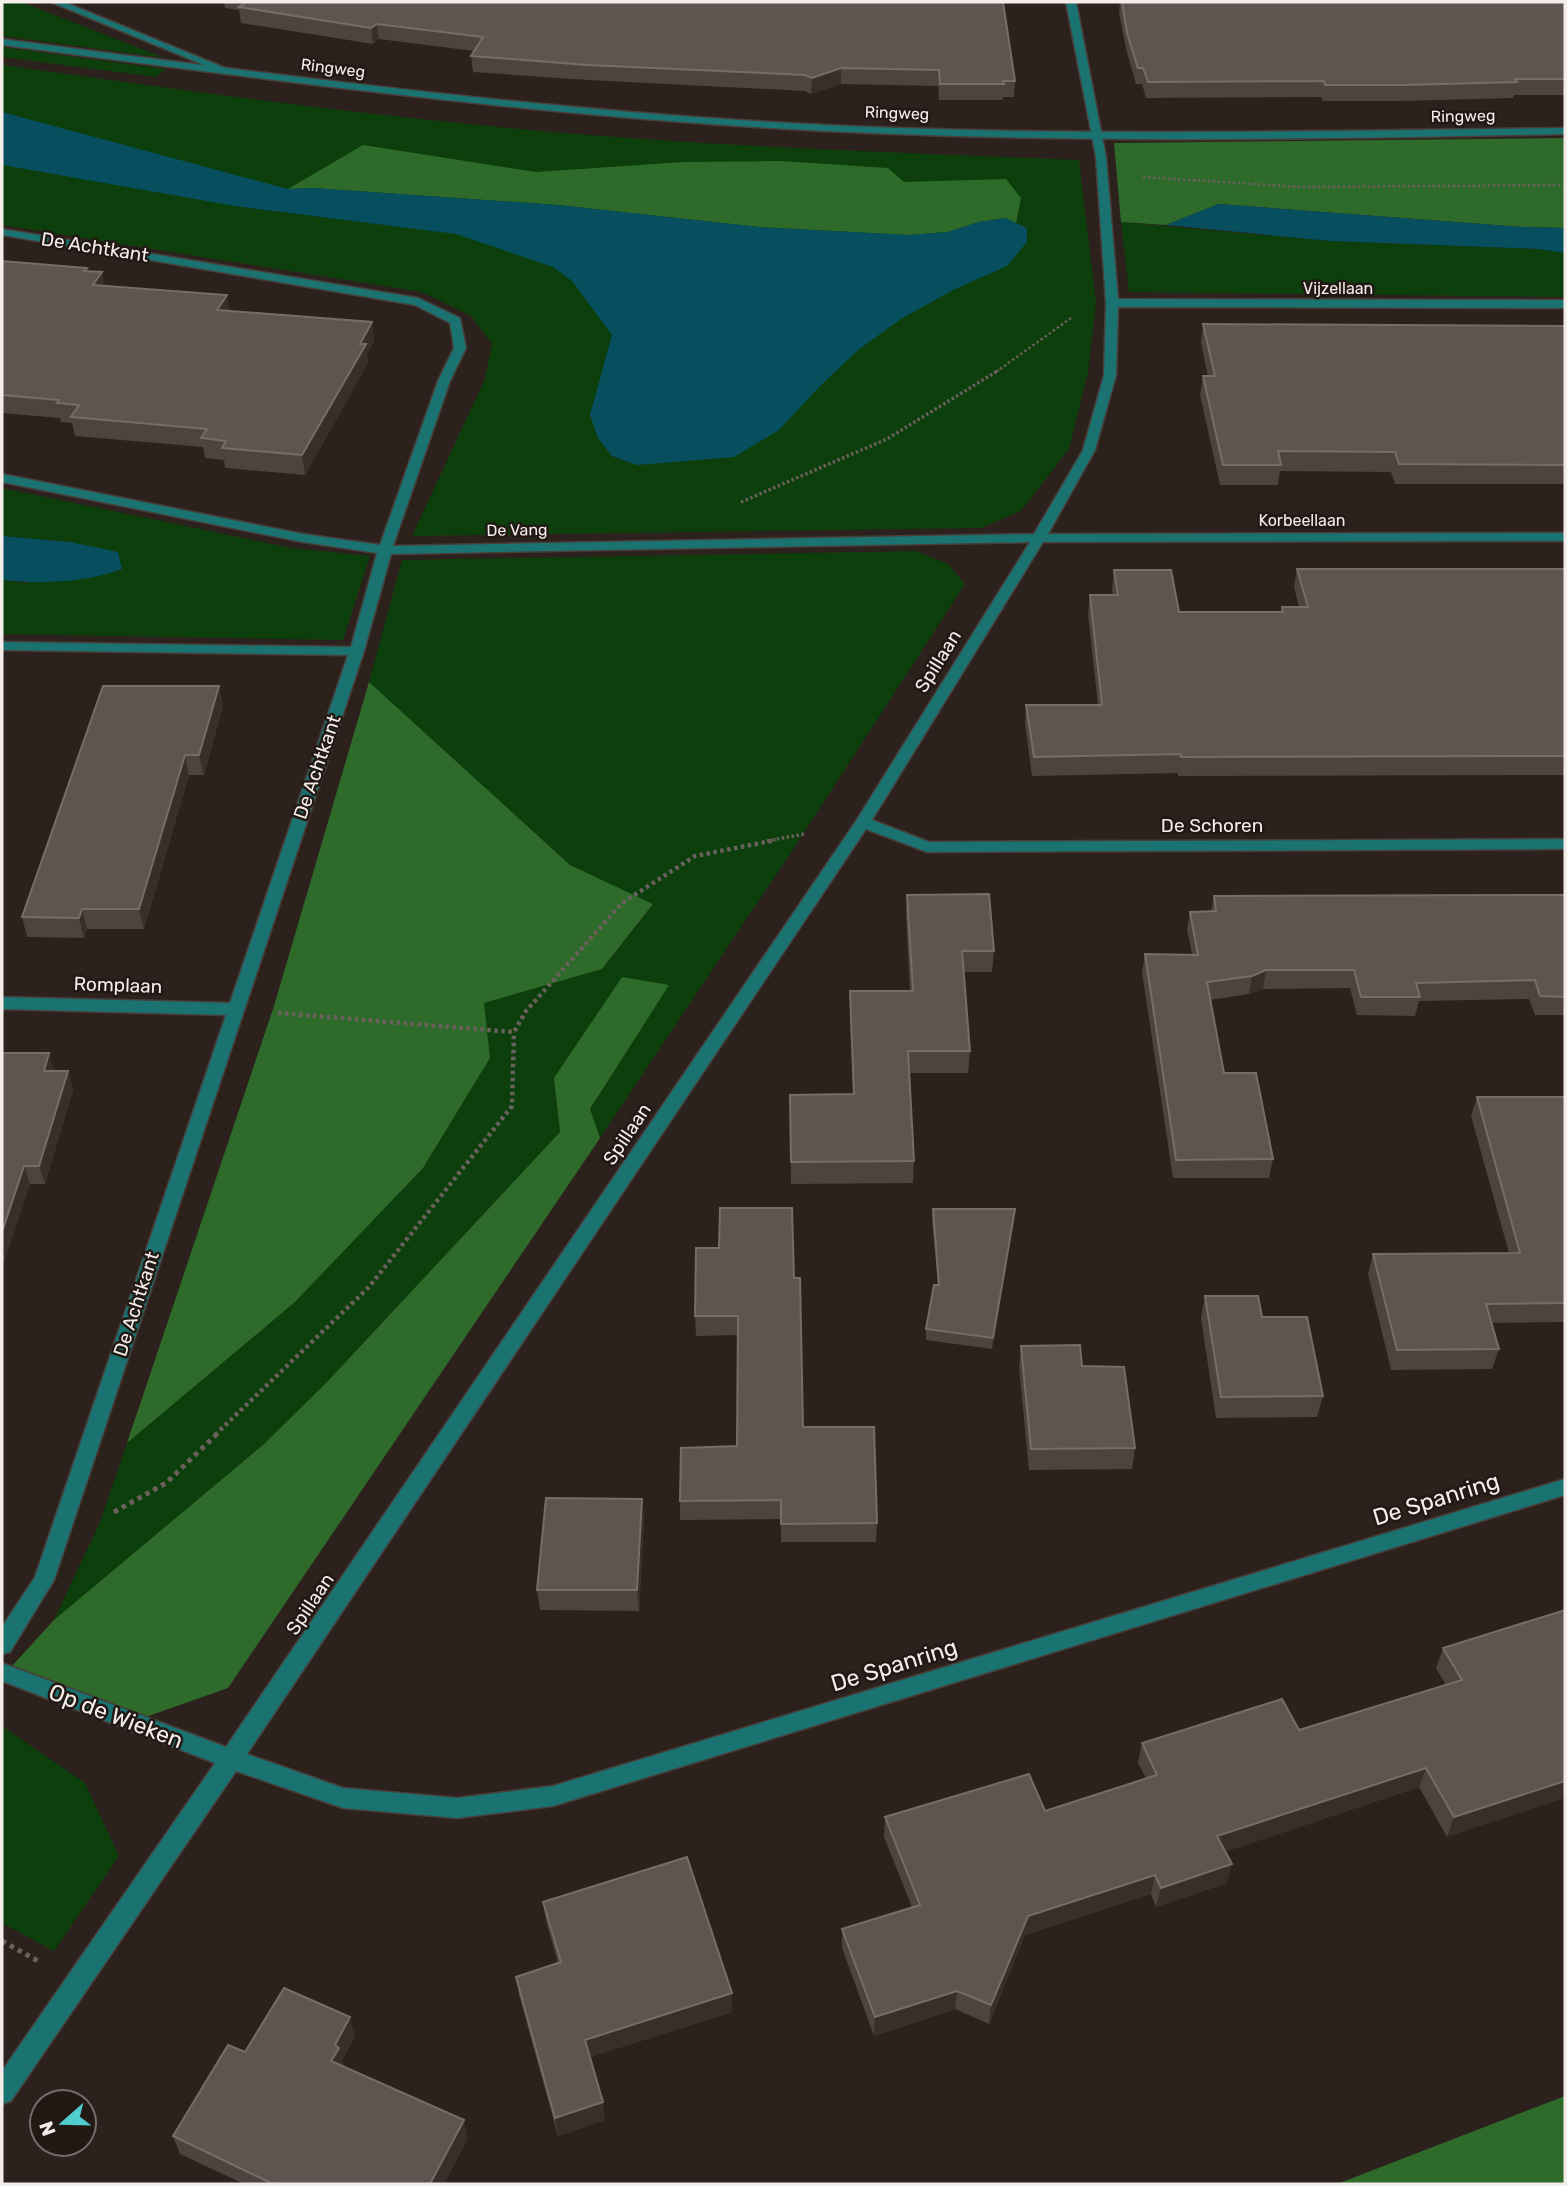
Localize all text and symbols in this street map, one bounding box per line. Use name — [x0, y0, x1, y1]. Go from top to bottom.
street label: Ringweg — [300, 55, 366, 81]
street label: Ringweg — [864, 102, 930, 124]
street label: Ringweg — [1430, 106, 1496, 126]
street label: De Achtkant — [39, 227, 151, 267]
street label: Vijzellaan — [1303, 279, 1373, 298]
street label: Korbeellaan — [1259, 511, 1345, 530]
street label: De Vang — [486, 520, 548, 540]
street label: Spillaan — [910, 625, 966, 697]
street label: De Achtkant — [288, 711, 346, 822]
street label: De Schoren — [1161, 814, 1263, 837]
street label: Romplaan — [73, 972, 163, 998]
street label: Spillaan — [598, 1099, 656, 1169]
street label: De Achtkant — [108, 1248, 164, 1359]
street label: De Spanring — [1369, 1466, 1503, 1532]
street label: Spillaan — [281, 1569, 339, 1639]
street label: De Spanring — [827, 1632, 961, 1698]
street label: Op de Wieken — [45, 1678, 187, 1754]
north arrow — [28, 2088, 98, 2158]
text: N — [34, 2118, 61, 2139]

